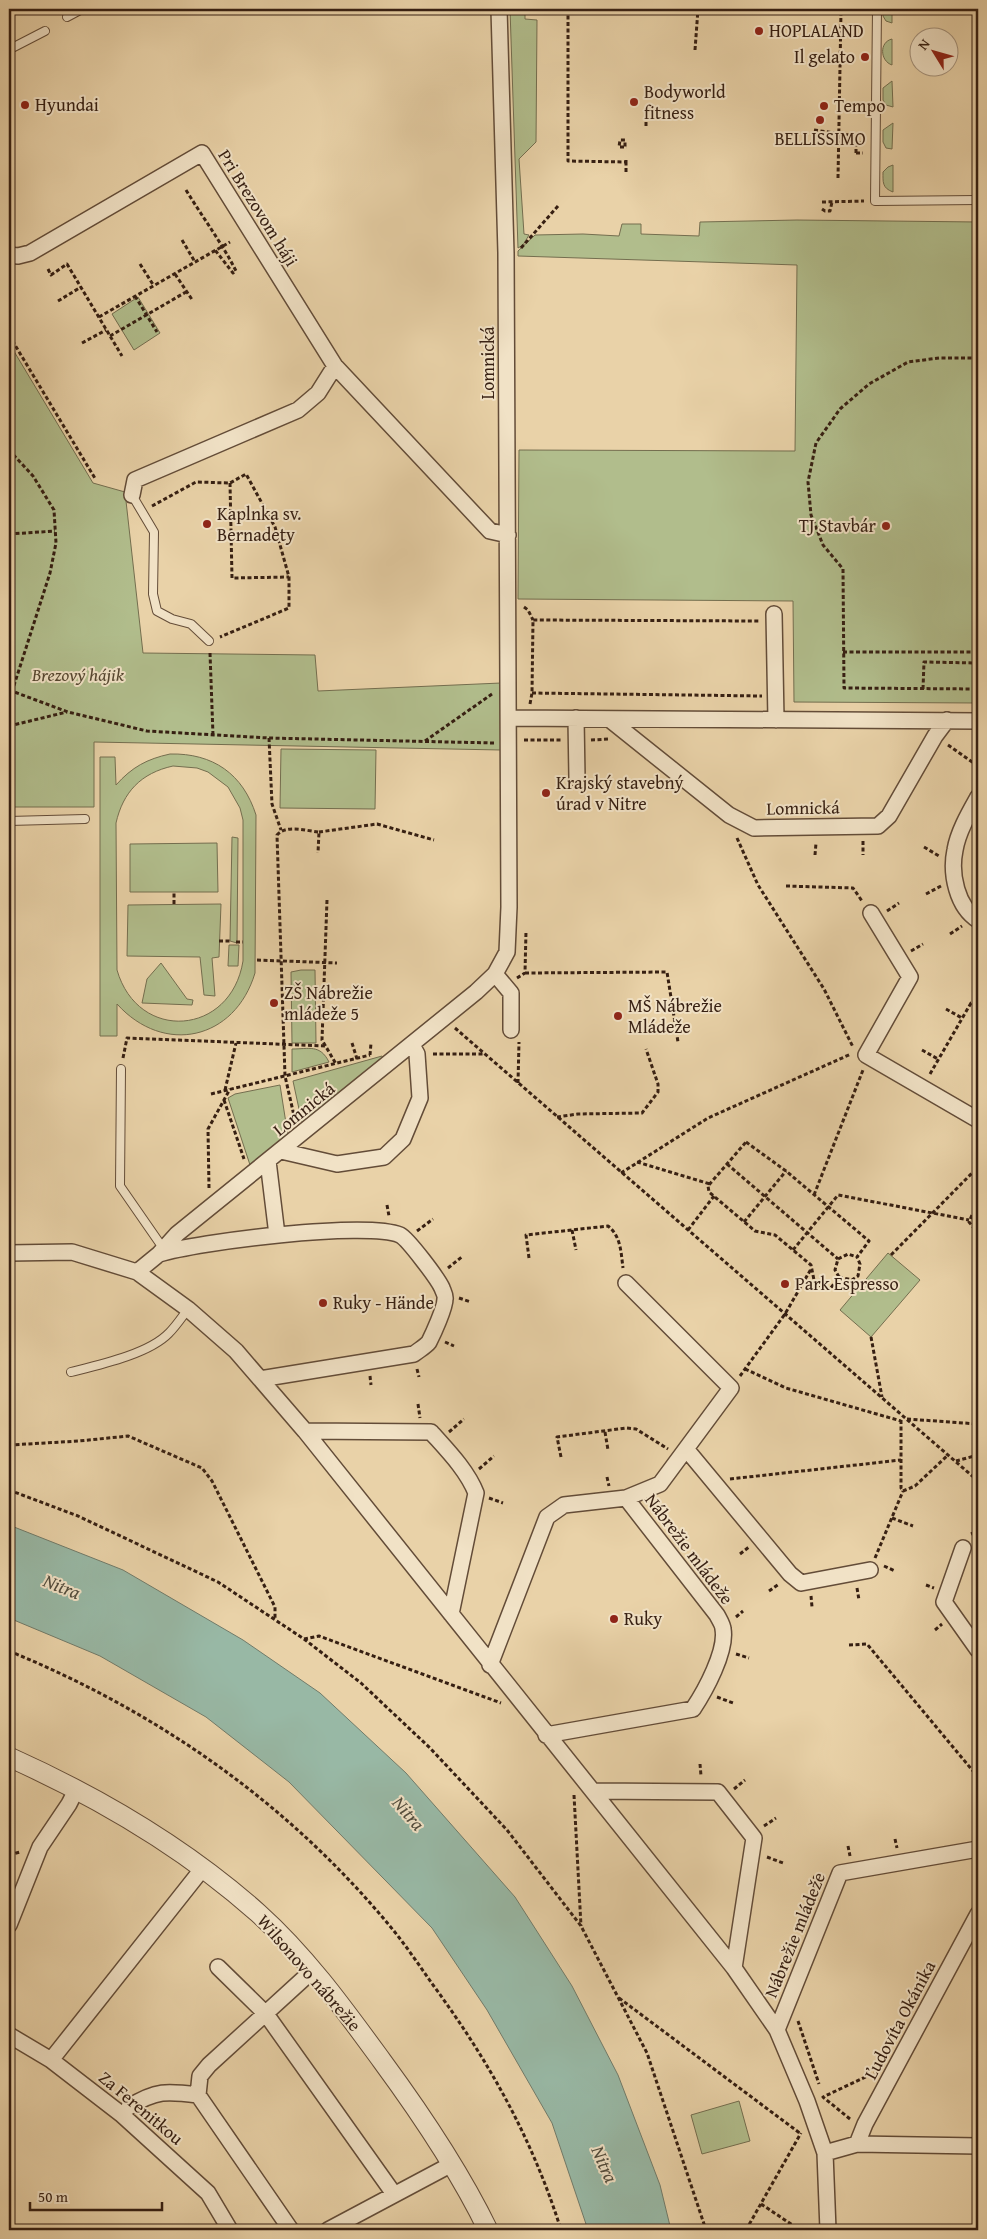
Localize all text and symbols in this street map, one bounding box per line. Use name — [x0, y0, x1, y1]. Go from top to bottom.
place label: HOPLALAND — [769, 17, 864, 44]
marker: HOPLALAND — [753, 25, 765, 37]
north arrow — [910, 28, 960, 78]
text: N — [913, 34, 935, 54]
place label: Il gelato — [794, 43, 855, 70]
marker: Il gelato — [859, 51, 871, 63]
place label: Bodyworld fitness — [644, 78, 726, 126]
place label: Hyundai — [35, 91, 99, 118]
place label: Tempo — [834, 92, 885, 119]
marker: Bodyworld fitness — [628, 96, 640, 108]
marker: Hyundai — [19, 99, 31, 111]
marker: Tempo — [818, 100, 830, 112]
marker: BELLISSIMO — [814, 114, 826, 126]
place label: BELLISSIMO — [774, 125, 866, 152]
street label: Pri Brezovom háji — [212, 144, 305, 272]
street label: Lomnická — [474, 326, 501, 400]
place label: Kaplnka sv. Bernadety — [217, 500, 301, 548]
place label: TJ Stavbár — [799, 512, 877, 539]
marker: Kaplnka sv. Bernadety — [201, 518, 213, 530]
marker: TJ Stavbár — [880, 520, 892, 532]
park label: Brezový hájik — [31, 661, 125, 688]
place label: Krajský stavebný úrad v Nitre — [556, 769, 684, 817]
marker: Krajský stavebný úrad v Nitre — [540, 787, 552, 799]
street label: Lomnická — [766, 793, 840, 822]
place label: ZŠ Nábrežie mládeže 5 — [284, 979, 373, 1027]
place label: MŠ Nábrežie Mládeže — [628, 992, 722, 1040]
marker: ZŠ Nábrežie mládeže 5 — [268, 997, 280, 1009]
marker: MŠ Nábrežie Mládeže — [612, 1010, 624, 1022]
street label: Lomnická — [267, 1075, 341, 1142]
place label: Park Espresso — [795, 1270, 899, 1297]
marker: Park Espresso — [779, 1278, 791, 1290]
place label: Ruky - Hände — [333, 1289, 434, 1316]
marker: Ruky - Hände — [317, 1297, 329, 1309]
street label: Nábrežie mládeže — [639, 1487, 740, 1610]
water label: Nitra — [38, 1566, 85, 1606]
place label: Ruky — [624, 1605, 662, 1632]
marker: Ruky — [608, 1613, 620, 1625]
water label: Nitra — [385, 1789, 432, 1837]
street label: Nábrežie mládeže — [757, 1868, 832, 2002]
street label: Wilsonovo nábrežie — [251, 1908, 368, 2037]
street label: Ľudovíta Okánika — [857, 1955, 942, 2084]
street label: Za Ferenitkou — [93, 2064, 190, 2151]
water label: Nitra — [584, 2140, 626, 2187]
scale bar — [30, 2179, 162, 2211]
text: 50 m — [38, 2186, 69, 2207]

